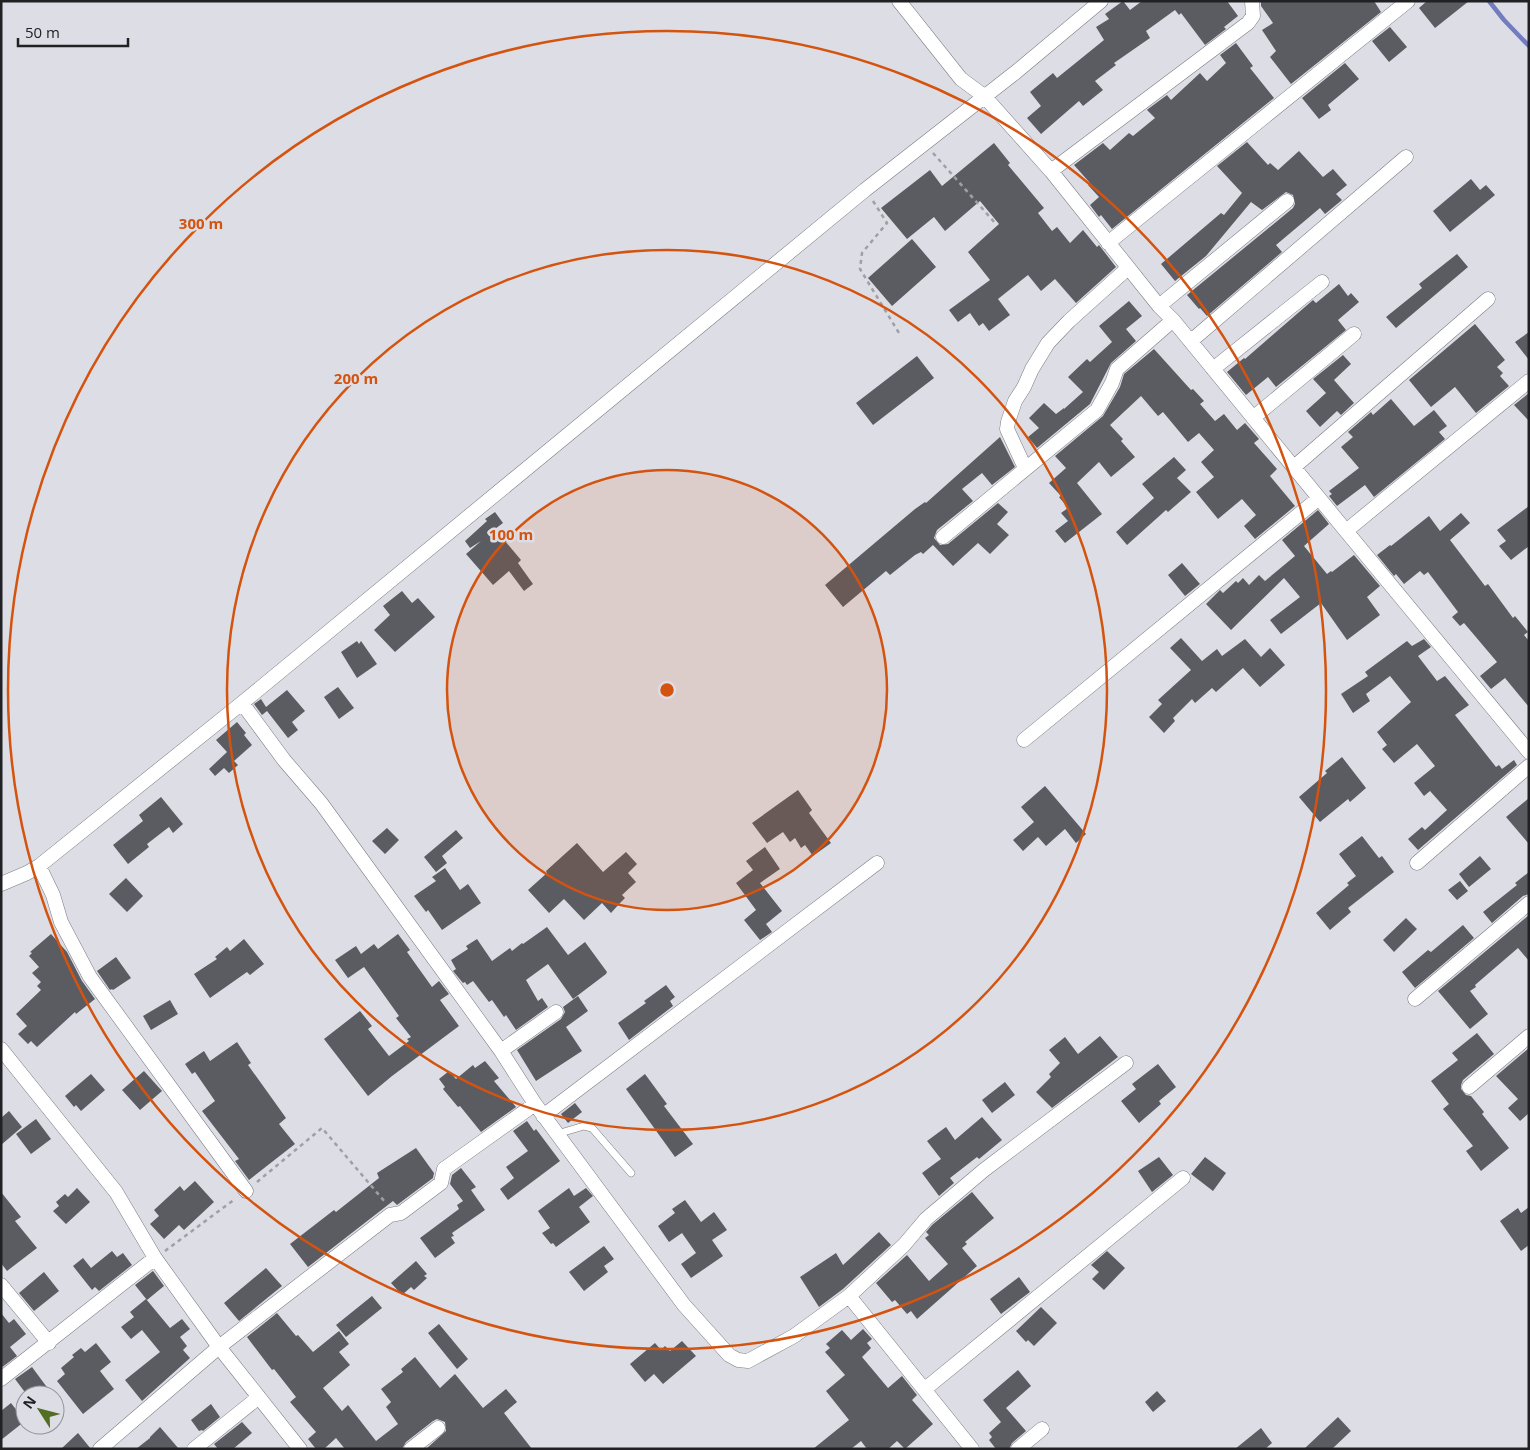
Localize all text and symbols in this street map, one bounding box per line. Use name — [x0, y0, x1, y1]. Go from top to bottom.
scale bar — [18, 15, 128, 47]
text: 50 m — [25, 22, 60, 42]
text: 300 m — [179, 213, 223, 233]
text: 200 m — [334, 368, 378, 388]
text: 100 m — [489, 524, 533, 544]
centre of rings — [658, 681, 676, 699]
north arrow — [15, 1385, 65, 1435]
text: N — [18, 1392, 40, 1412]

